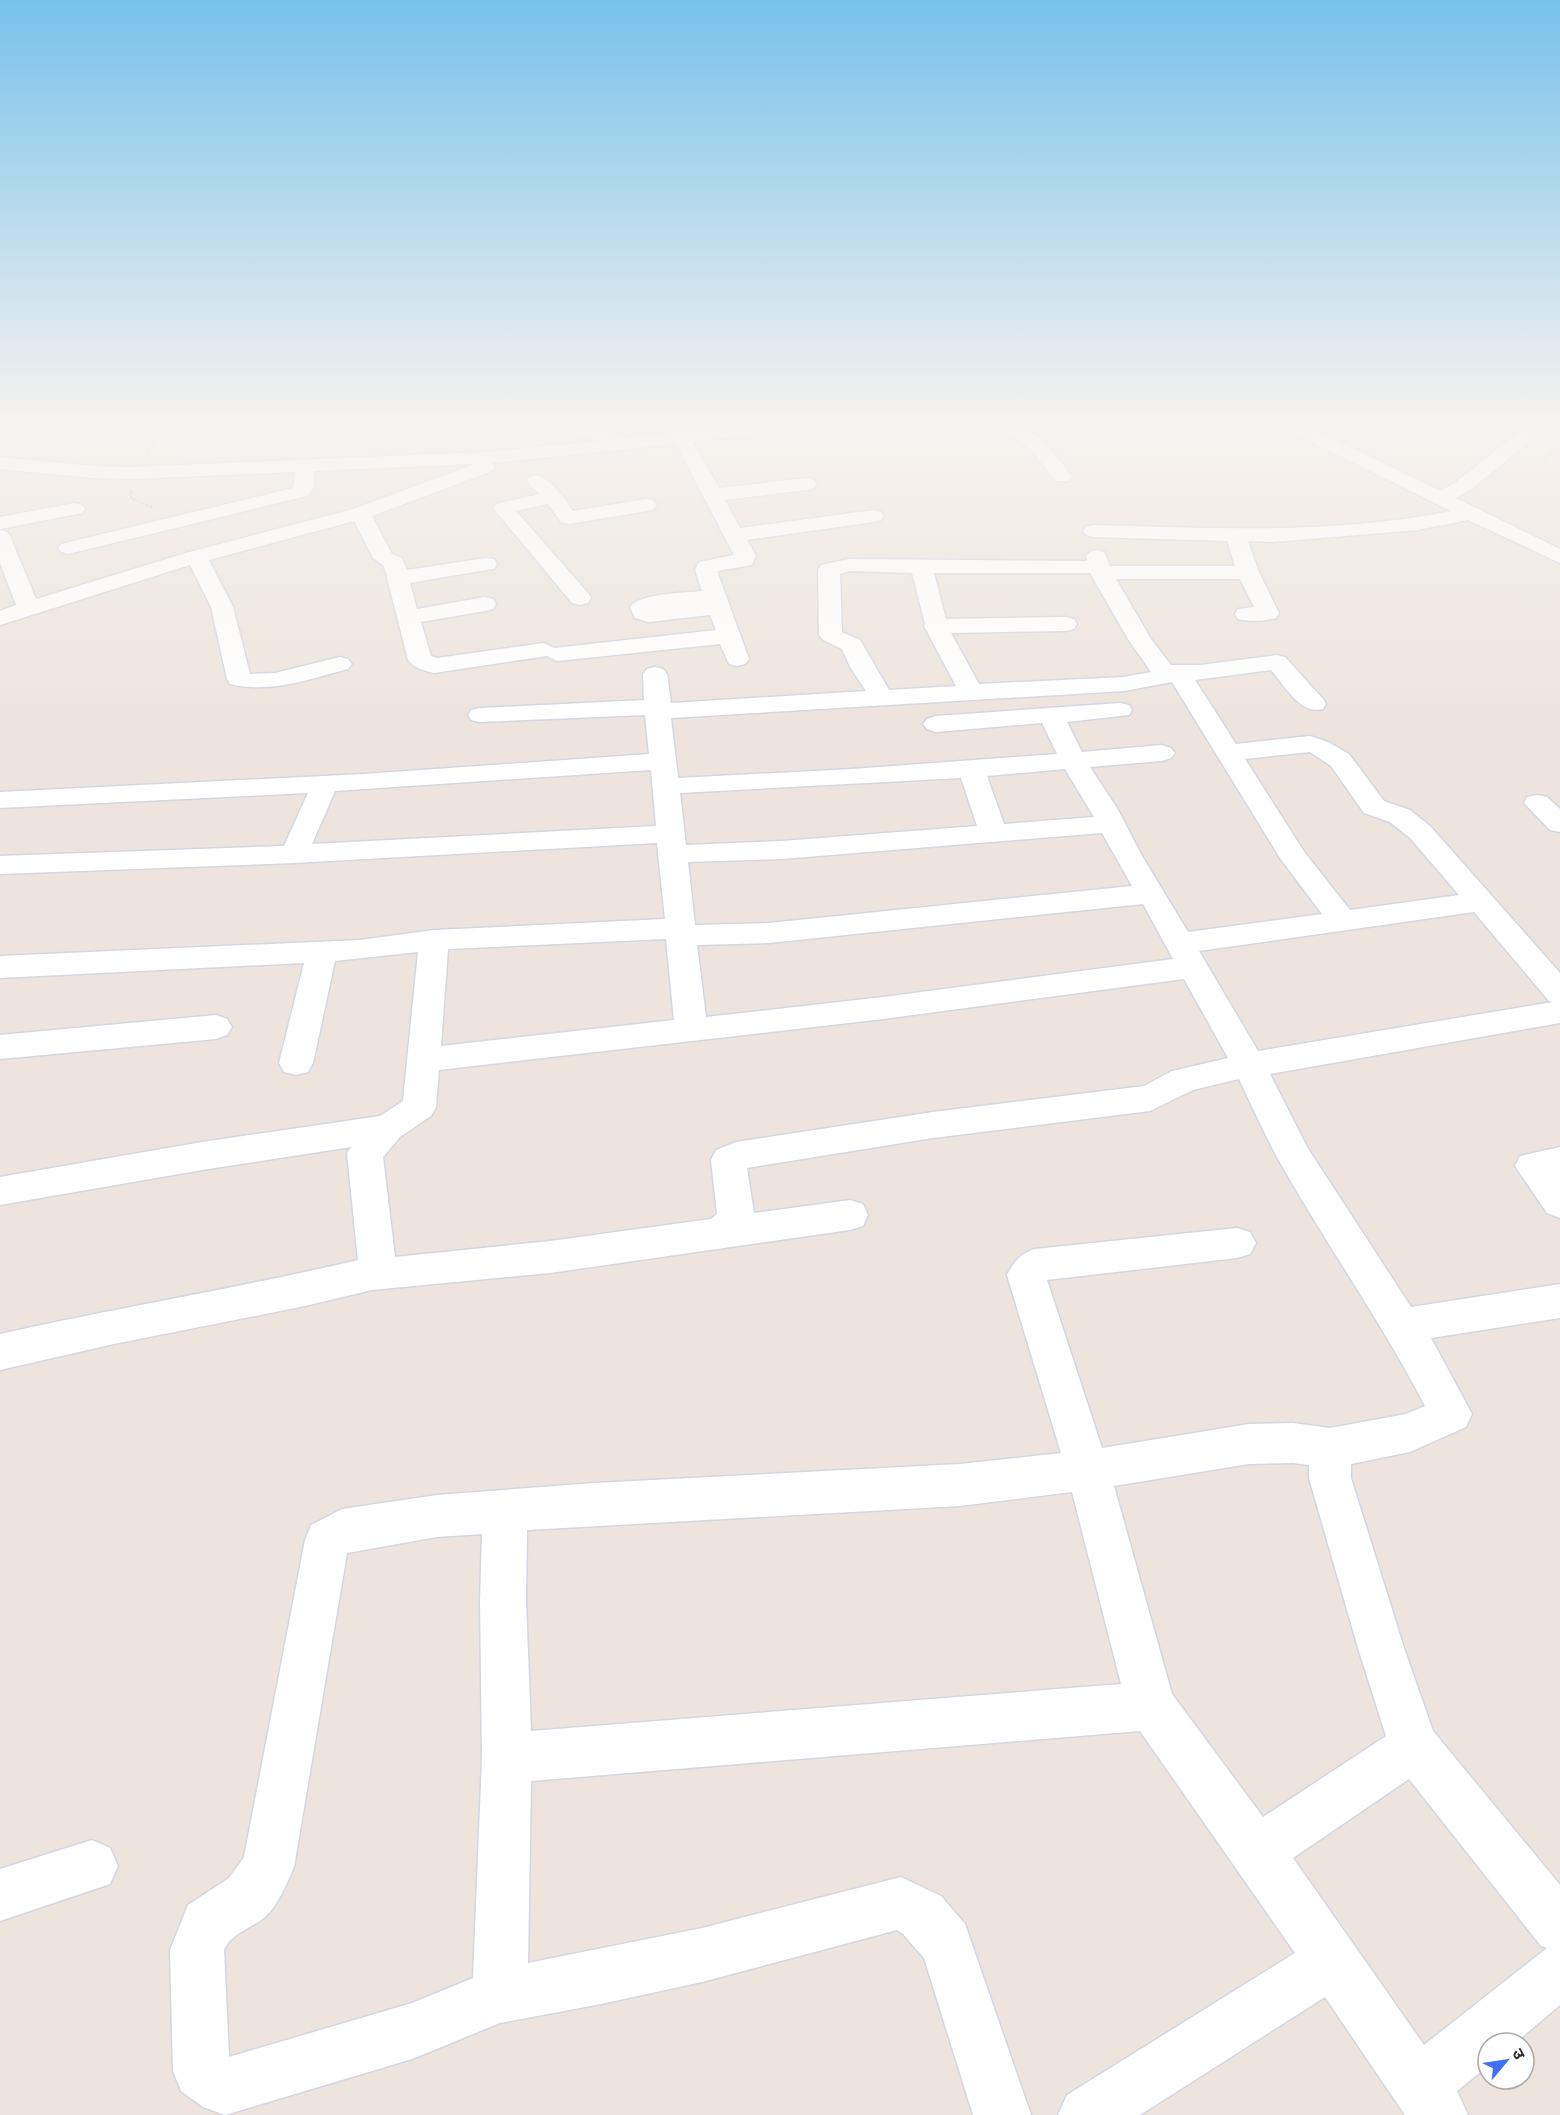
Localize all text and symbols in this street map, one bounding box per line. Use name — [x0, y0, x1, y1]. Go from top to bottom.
north arrow — [1476, 2031, 1536, 2091]
text: उ — [1508, 2045, 1530, 2063]

